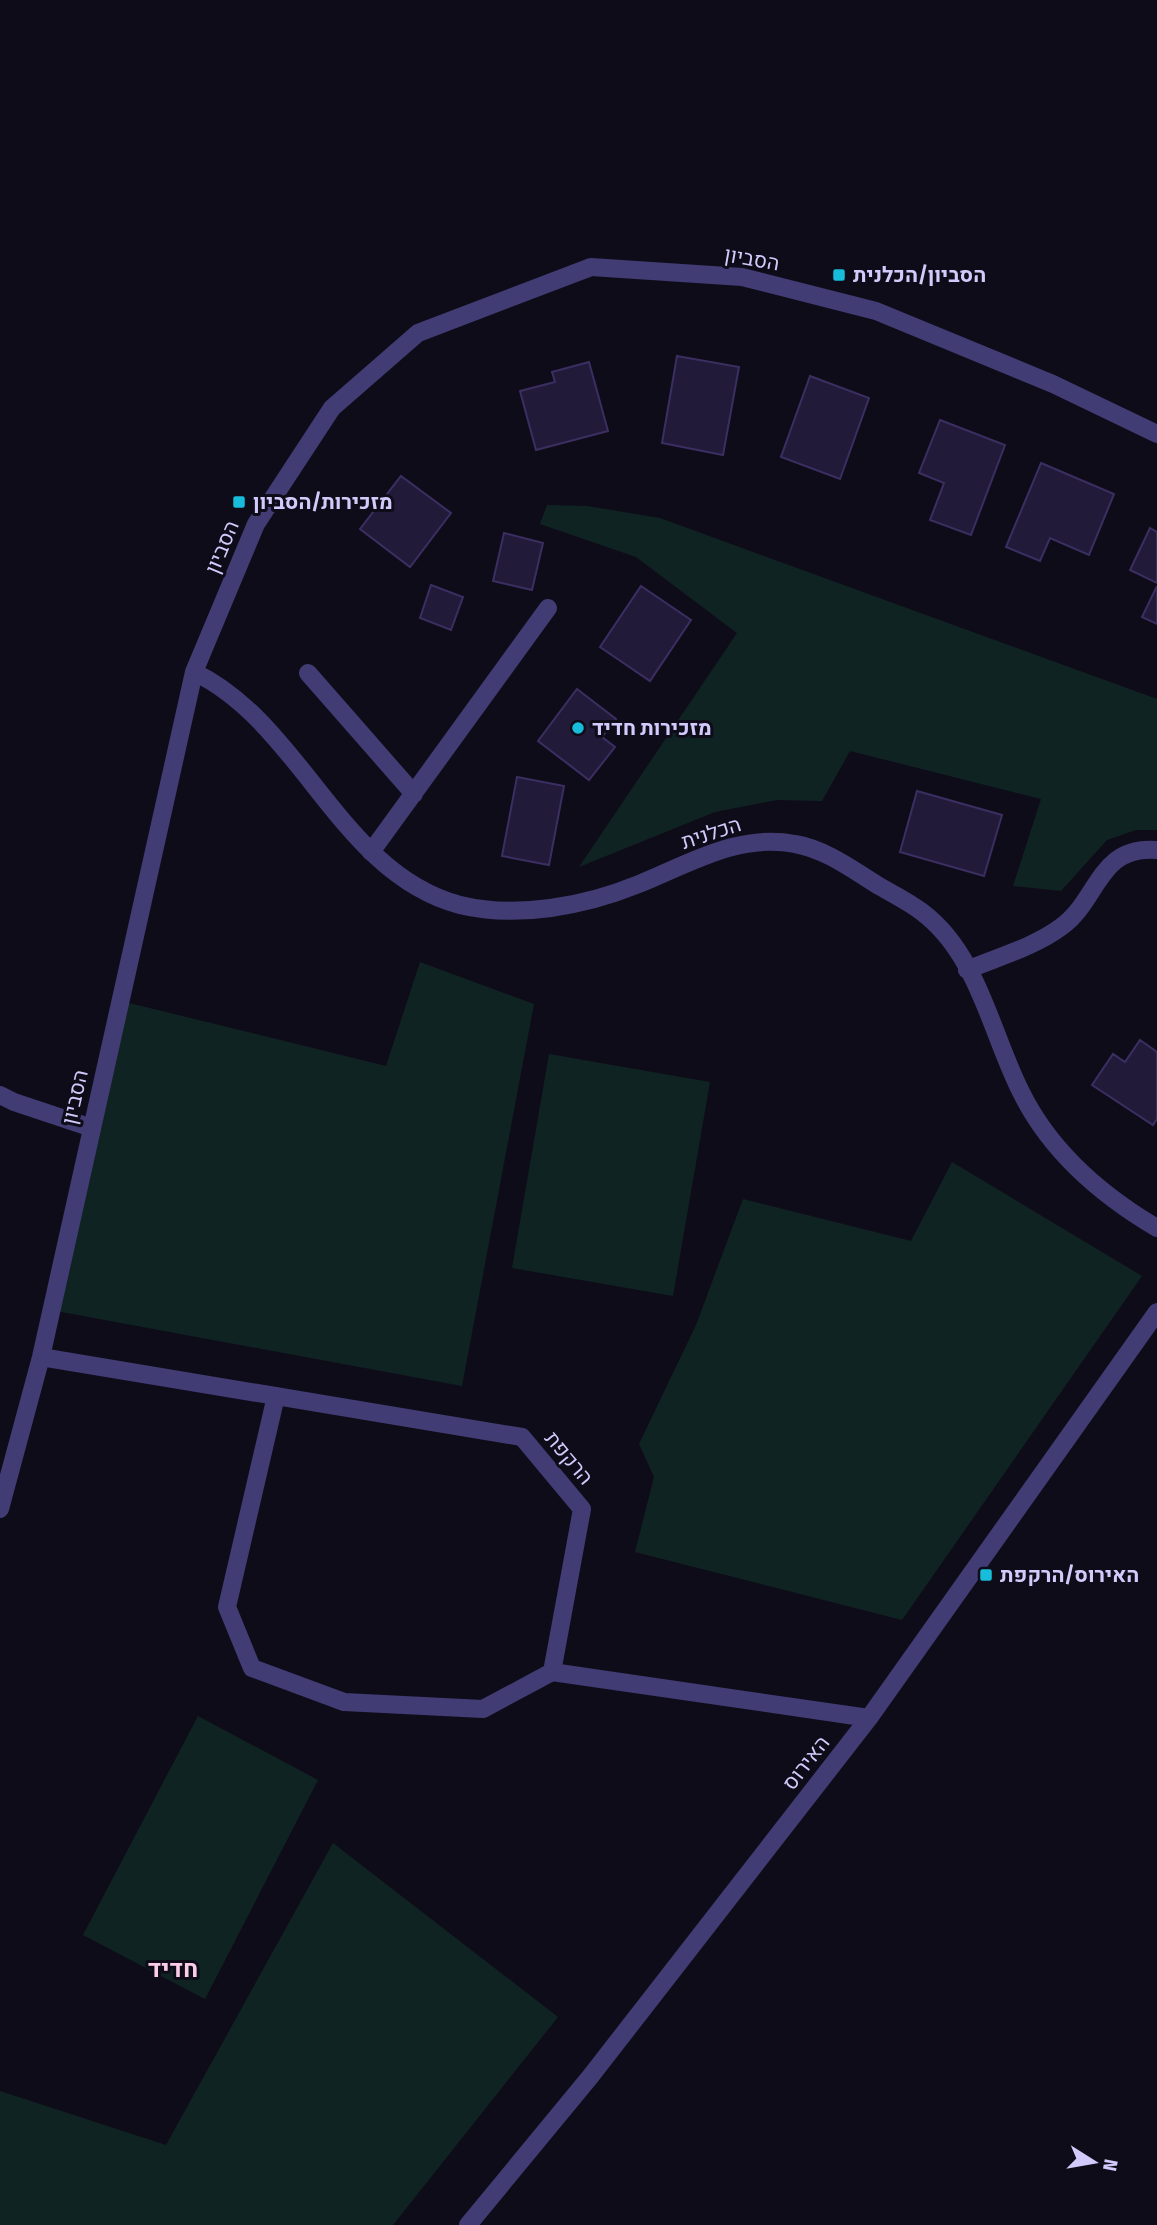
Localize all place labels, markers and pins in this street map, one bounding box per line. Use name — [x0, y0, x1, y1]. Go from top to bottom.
place label: הסביון/הכלנית — [853, 262, 986, 288]
marker: הסביון/הכלנית — [831, 267, 847, 283]
place label: מזכירות/הסביון — [253, 489, 393, 515]
marker: מזכירות/הסביון — [231, 494, 247, 510]
place label: מזכירות חדיד — [592, 715, 712, 741]
marker: מזכירות חדיד — [570, 720, 586, 736]
place label: האירוס/הרקפת — [1000, 1562, 1139, 1588]
marker: האירוס/הרקפת — [978, 1567, 994, 1583]

